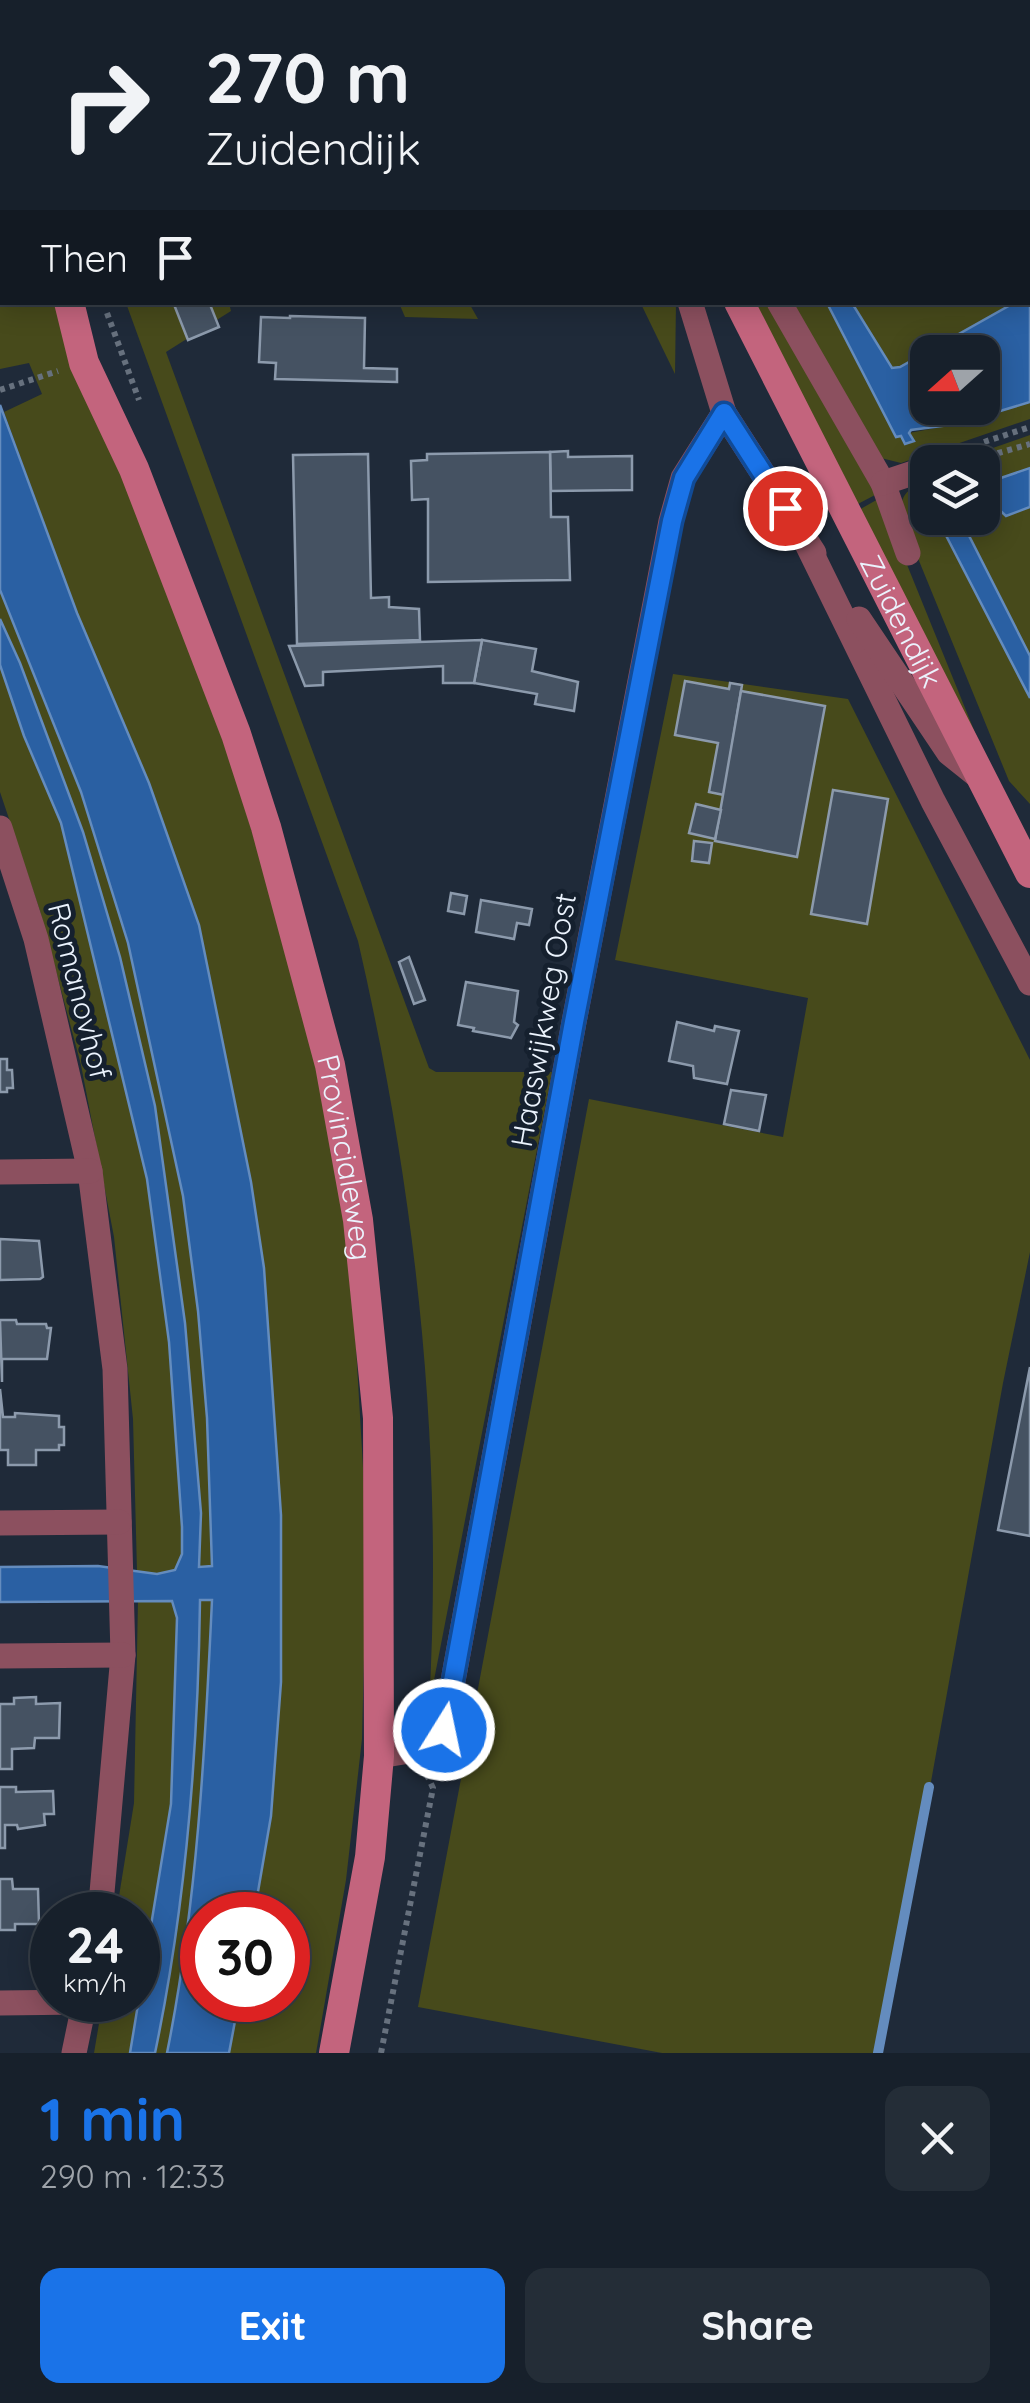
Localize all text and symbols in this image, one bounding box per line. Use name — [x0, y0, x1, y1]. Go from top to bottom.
text: 270 m — [205, 33, 410, 121]
icon: right — [40, 40, 170, 170]
text: Zuidendijk — [205, 120, 421, 176]
icon: arrive — [148, 230, 203, 285]
text: Then — [40, 234, 128, 282]
north arrow — [910, 335, 1000, 425]
map controls — [910, 335, 1000, 535]
button: layers — [910, 445, 1000, 535]
pin — [743, 466, 828, 551]
icon: arrive — [758, 481, 813, 536]
street label: Zuidendijk — [852, 548, 951, 694]
street label: Haaswijkweg Oost — [502, 890, 584, 1150]
street label: Romanovhof — [40, 899, 120, 1083]
street label: Provincialeweg — [309, 1050, 381, 1262]
position arrow — [392, 1678, 496, 1782]
speed limit sign: 30 — [180, 1892, 310, 2022]
text: 24 — [66, 1913, 124, 1976]
text: km/h — [63, 1967, 127, 1998]
text: 1 min — [40, 2081, 185, 2156]
button: close — [885, 2086, 990, 2191]
text: 290 m · 12:33 — [40, 2156, 225, 2196]
button: Exit — [40, 2268, 505, 2383]
button: Share — [525, 2268, 990, 2383]

